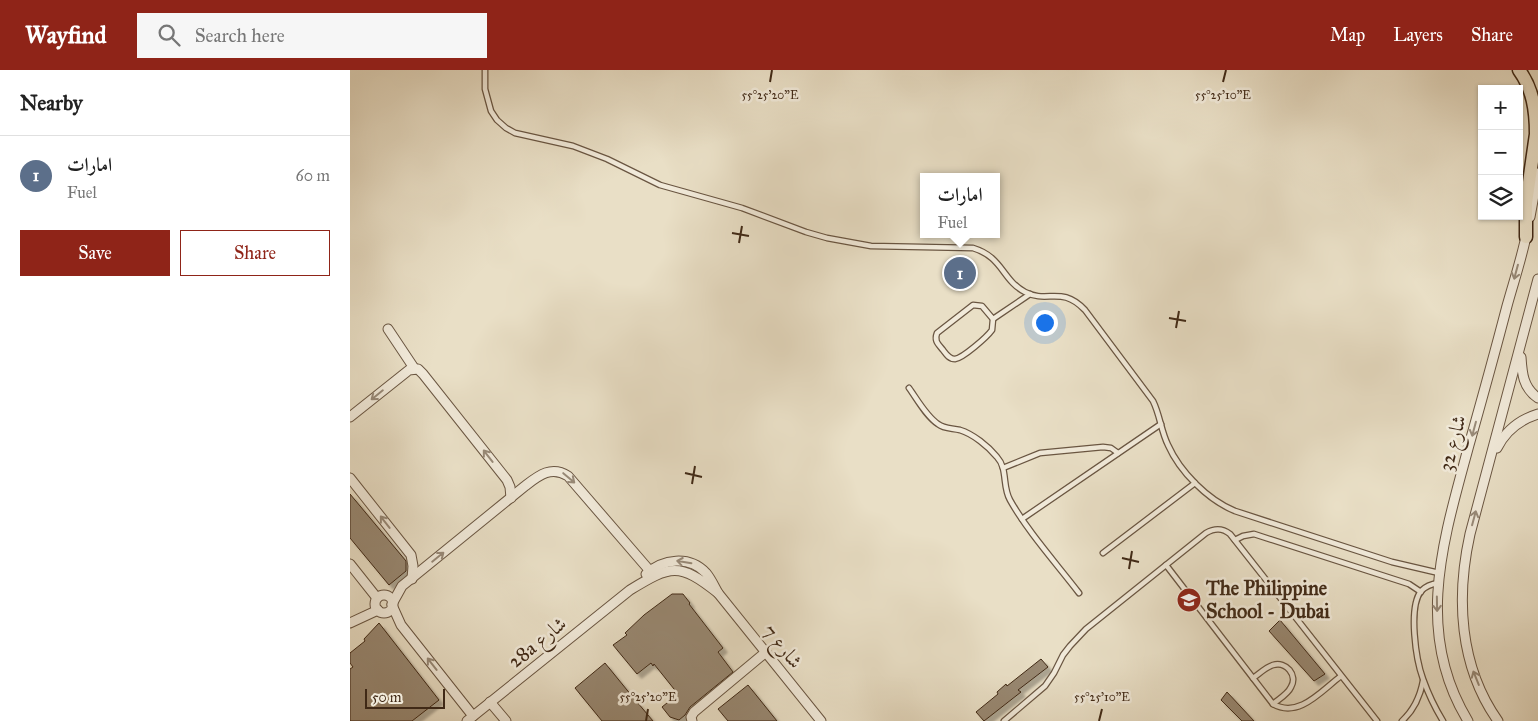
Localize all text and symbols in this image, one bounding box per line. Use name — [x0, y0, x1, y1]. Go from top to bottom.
search box — [137, 13, 487, 58]
text: Wayfind — [25, 20, 107, 50]
icon: search — [155, 21, 183, 49]
text: Search here — [195, 24, 285, 47]
text: Map — [1330, 24, 1365, 46]
text: Layers — [1393, 24, 1443, 46]
text: Share — [1471, 24, 1513, 46]
map controls — [1478, 85, 1523, 220]
button: + — [1478, 85, 1523, 130]
text: 55°25'20"E — [742, 88, 799, 102]
text: 55°25'10"E — [1195, 88, 1251, 102]
text: Nearby — [20, 90, 83, 116]
button: − — [1478, 130, 1523, 175]
text: امارات — [67, 153, 112, 176]
text: 1 — [33, 166, 39, 185]
text: 60 m — [296, 166, 330, 185]
popup — [920, 173, 1000, 238]
button: layers — [1478, 175, 1523, 220]
text: Fuel — [67, 183, 97, 202]
text: امارات — [937, 183, 983, 206]
text: Fuel — [937, 213, 967, 232]
button: Save — [20, 230, 170, 276]
button: Share — [180, 230, 330, 276]
pin: 1 — [944, 254, 976, 292]
one-way arrow — [1511, 263, 1521, 279]
your location — [1032, 310, 1058, 336]
one-way arrow — [371, 390, 384, 401]
street label: شارع 32 — [1433, 412, 1477, 475]
one-way arrow — [1469, 420, 1478, 436]
one-way arrow — [483, 450, 494, 463]
one-way arrow — [562, 473, 575, 484]
one-way arrow — [1470, 511, 1480, 527]
one-way arrow — [379, 516, 390, 529]
one-way arrow — [431, 552, 444, 563]
one-way arrow — [676, 557, 692, 567]
place label: The Philippine School - Dubai — [1205, 576, 1330, 623]
school or university icon: The Philippine School - Dubai — [1176, 587, 1202, 613]
one-way arrow — [1433, 596, 1442, 612]
street label: 28a شارع — [503, 611, 575, 677]
street label: شارع 7 — [753, 619, 808, 677]
one-way arrow — [427, 657, 437, 671]
one-way arrow — [1471, 671, 1481, 686]
scale bar — [365, 686, 445, 709]
text: 50 m — [372, 689, 401, 706]
text: 55°25'20"E — [620, 690, 677, 704]
text: 55°25'10"E — [1074, 690, 1130, 704]

